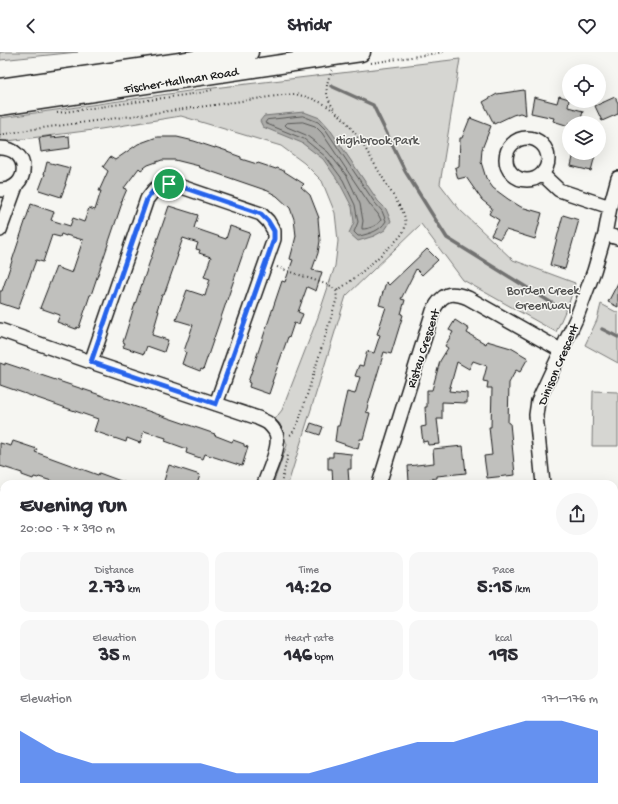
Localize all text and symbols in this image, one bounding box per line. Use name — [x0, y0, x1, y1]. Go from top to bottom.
icon: back — [20, 15, 42, 37]
icon: heart — [576, 15, 598, 37]
text: Stridr — [288, 16, 330, 37]
map controls — [562, 64, 606, 160]
button: locate — [562, 64, 606, 108]
street label: Fischer-Hallman Road — [122, 65, 241, 98]
button: layers — [562, 116, 606, 160]
park label: Highbrook Park — [335, 134, 420, 149]
pin — [152, 167, 186, 201]
icon: arrive — [158, 173, 180, 195]
park label: Borden Creek Greenway — [506, 284, 580, 314]
street label: Ristau Crescent — [405, 306, 445, 390]
street label: Dinison Crescent — [535, 321, 584, 409]
button: share — [556, 493, 598, 535]
text: Evening run — [20, 494, 127, 520]
text: 20:00 · 7 × 390 m — [20, 522, 115, 537]
text: Distance — [95, 565, 134, 577]
text: Time — [299, 565, 319, 577]
text: Pace — [493, 565, 514, 577]
text: 2.73 — [88, 577, 125, 600]
text: 14:20 — [287, 577, 331, 600]
text: 5:15 — [477, 577, 512, 600]
text: km — [125, 584, 140, 596]
text: /km — [512, 584, 530, 596]
text: Elevation — [92, 633, 136, 645]
text: Heart rate — [284, 633, 334, 645]
text: kcal — [495, 633, 512, 645]
text: 35 — [99, 645, 120, 668]
text: 146 — [284, 645, 312, 668]
text: 195 — [489, 645, 518, 668]
text: m — [120, 652, 130, 664]
text: bpm — [312, 652, 334, 664]
text: Elevation — [20, 692, 72, 707]
text: 171–176 m — [542, 692, 598, 707]

